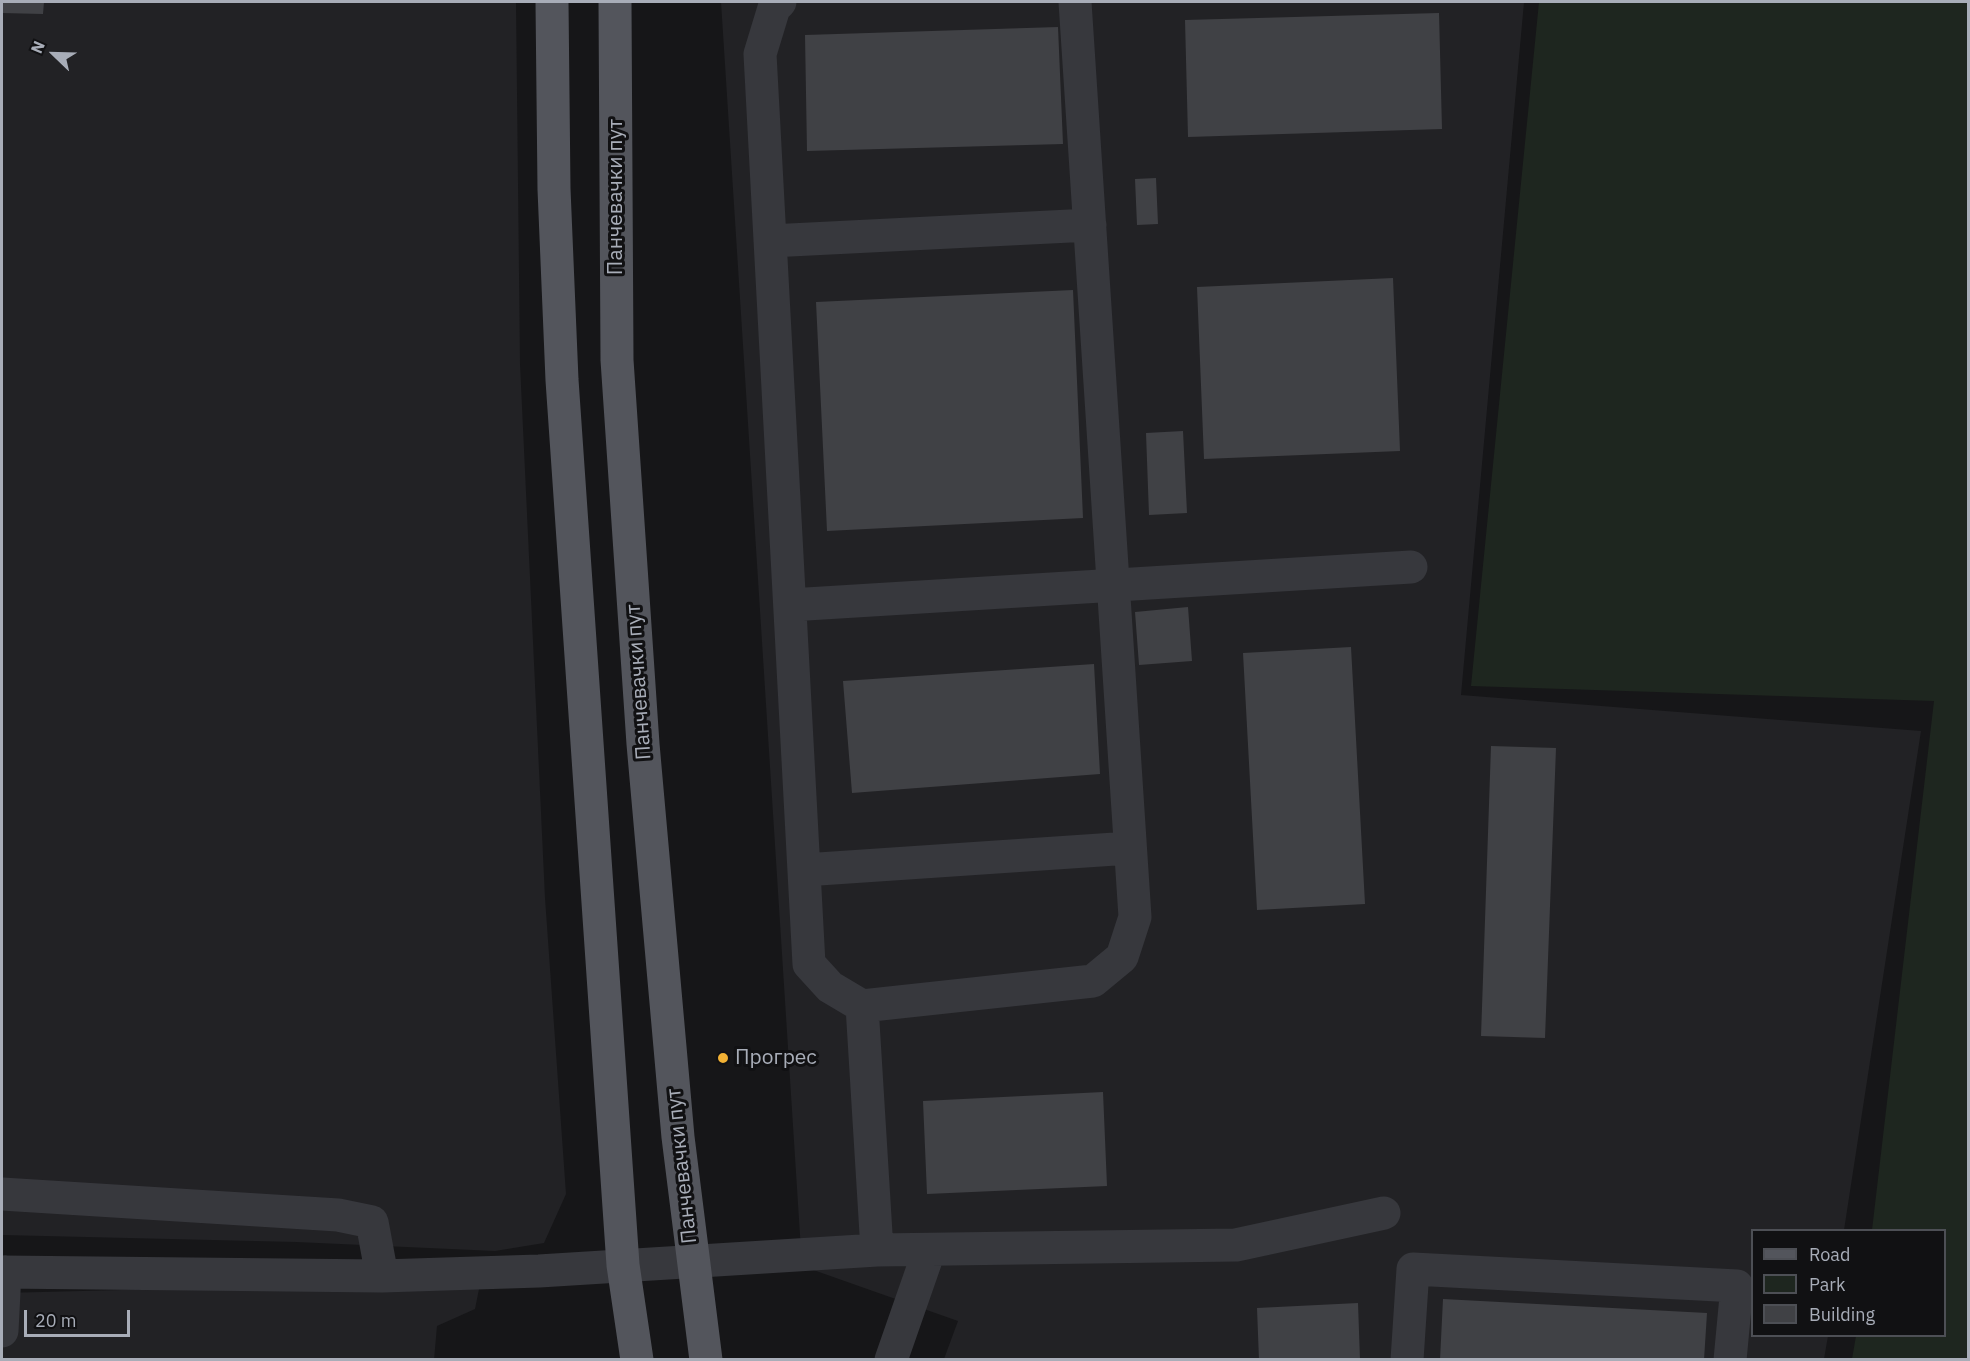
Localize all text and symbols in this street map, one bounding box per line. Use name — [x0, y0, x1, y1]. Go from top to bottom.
north arrow — [24, 24, 84, 84]
text: N — [26, 38, 49, 56]
street label: Панчевачки пут — [603, 119, 629, 275]
street label: Панчевачки пут — [621, 603, 657, 761]
place label: Прогрес — [735, 1045, 817, 1071]
marker: Прогрес — [716, 1051, 730, 1065]
street label: Панчевачки пут — [661, 1087, 703, 1245]
legend — [1751, 1229, 1946, 1337]
text: Road — [1809, 1243, 1850, 1266]
text: Park — [1809, 1273, 1845, 1296]
scale bar — [27, 1298, 134, 1336]
text: Building — [1809, 1303, 1875, 1326]
text: 20 m — [35, 1309, 77, 1332]

